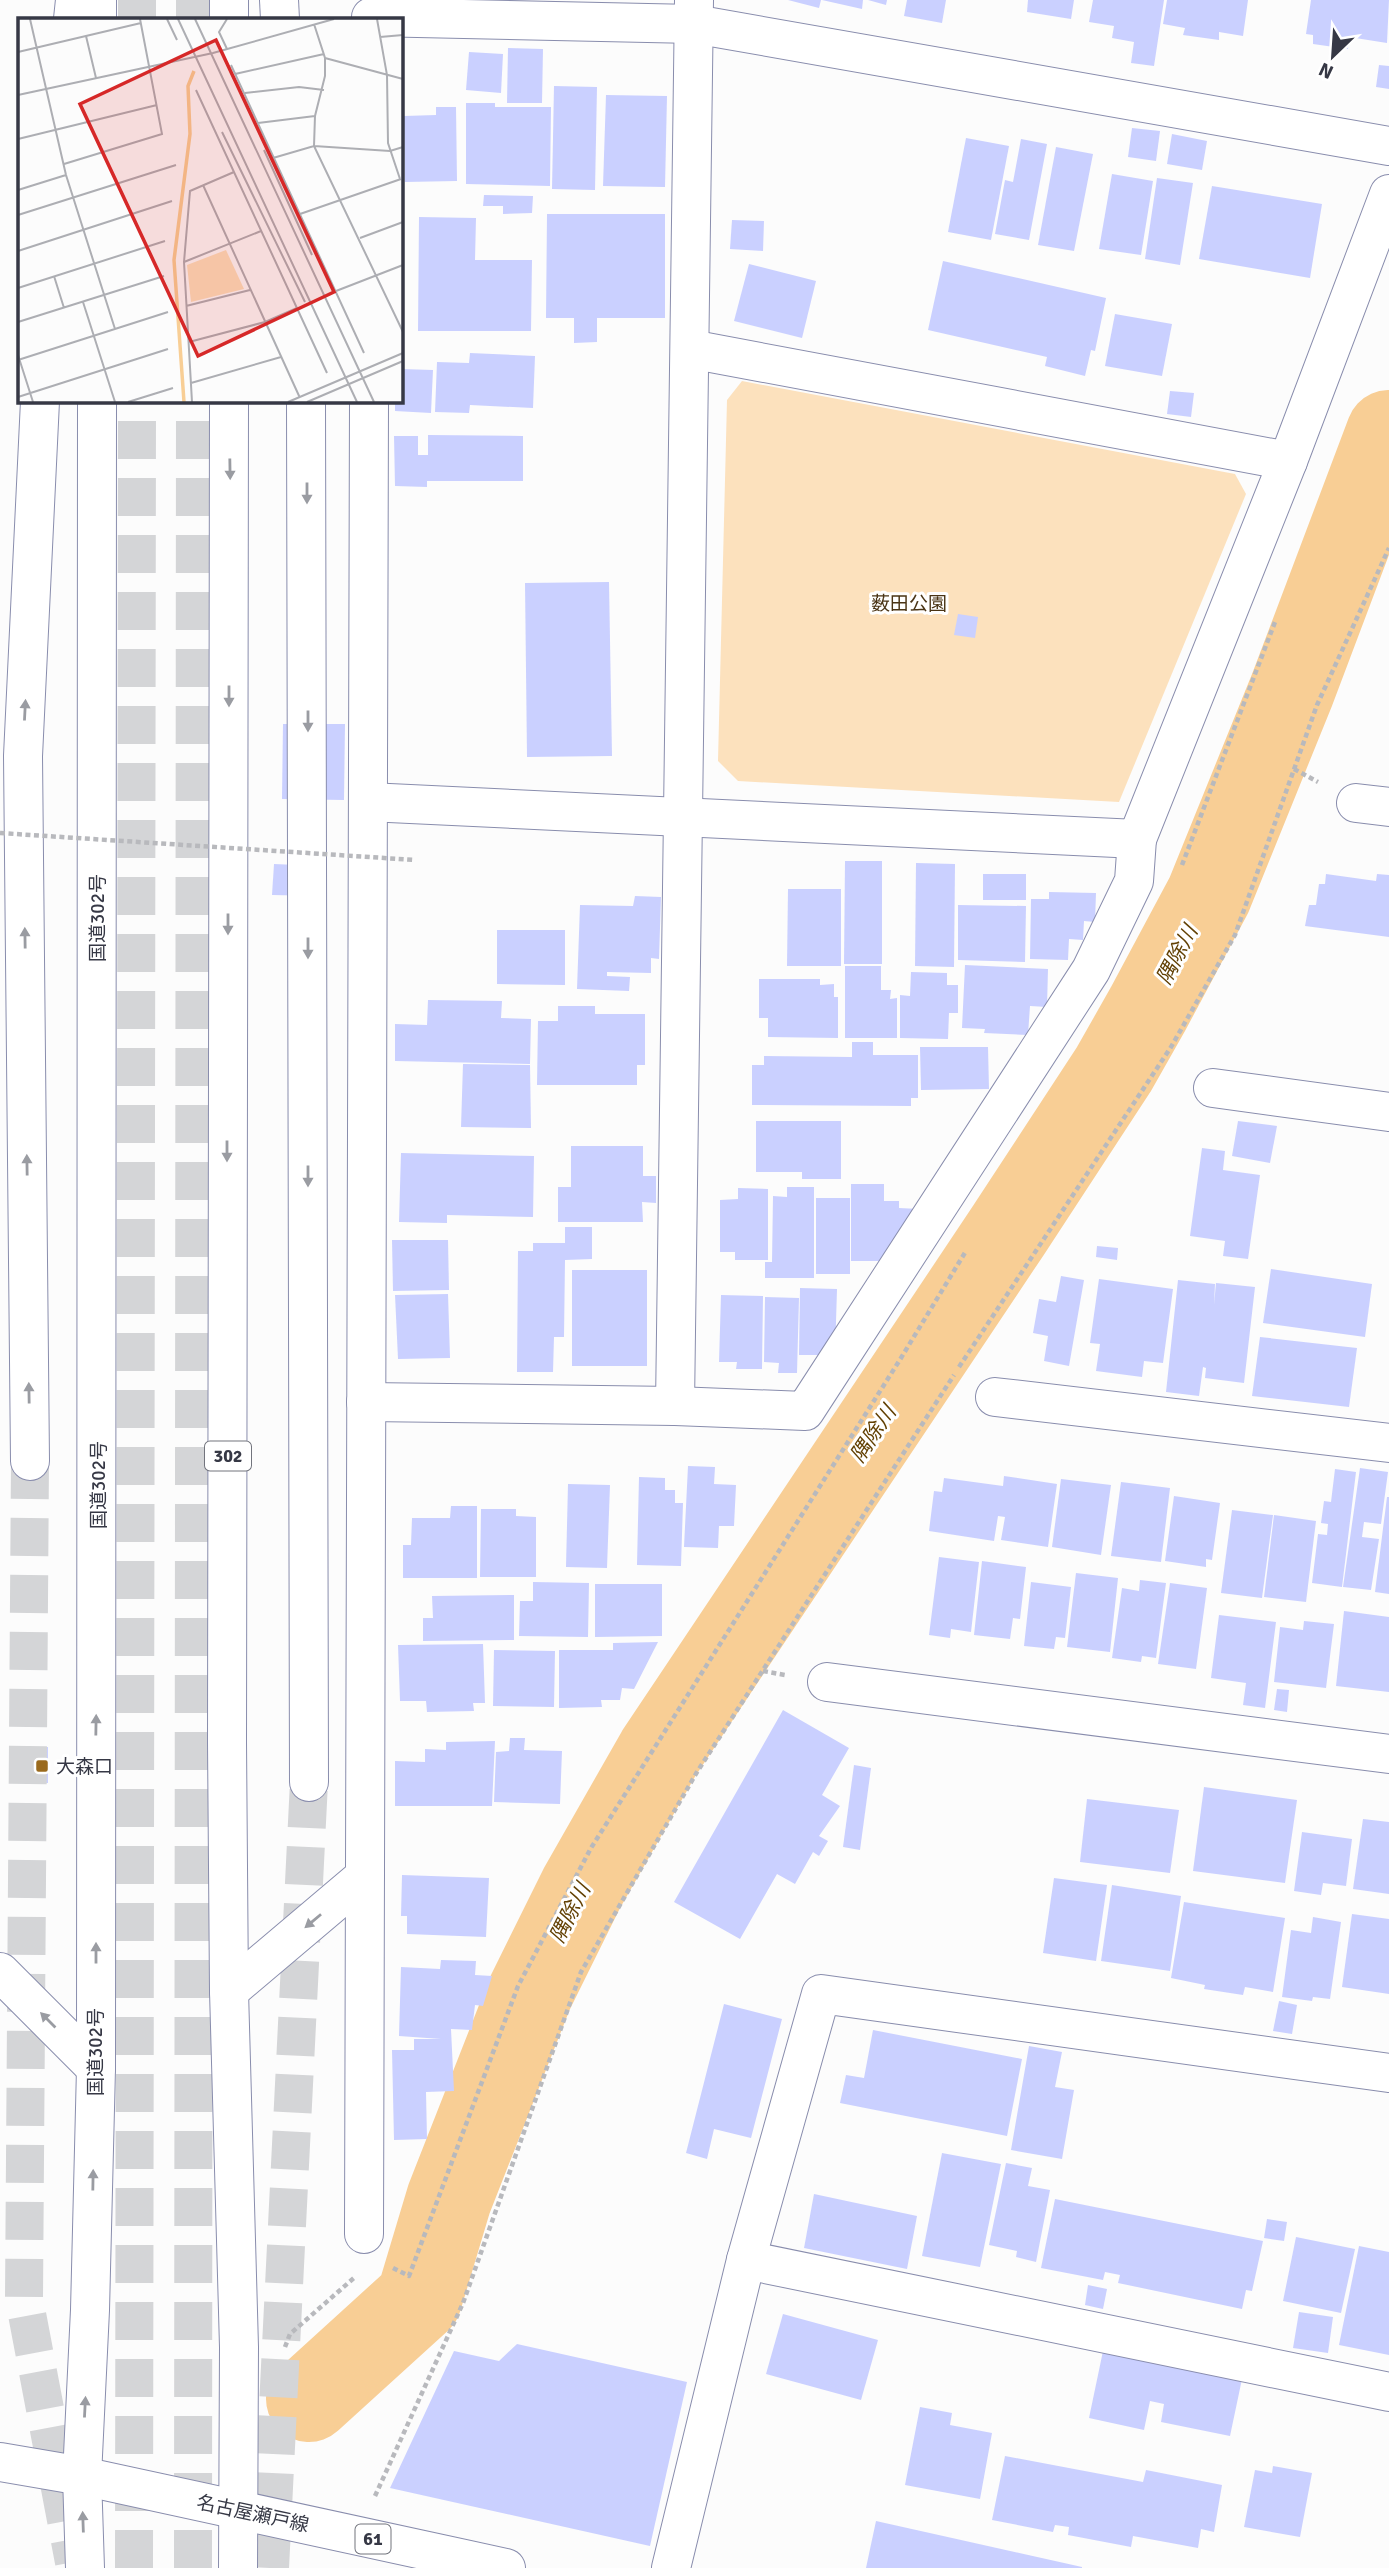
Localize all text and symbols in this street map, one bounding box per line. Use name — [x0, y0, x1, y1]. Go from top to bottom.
inset map — [18, 18, 402, 402]
north arrow — [1298, 21, 1368, 91]
text: N — [1315, 57, 1337, 84]
one-way arrow — [224, 458, 236, 480]
one-way arrow — [301, 483, 313, 505]
park label: 薮田公園 — [871, 592, 947, 616]
one-way arrow — [223, 686, 235, 708]
one-way arrow — [19, 699, 30, 721]
one-way arrow — [302, 710, 314, 732]
street label: 国道302号 — [86, 874, 110, 962]
one-way arrow — [222, 913, 234, 935]
water label: 隅除川 — [1151, 919, 1204, 989]
one-way arrow — [19, 927, 30, 949]
one-way arrow — [302, 938, 314, 960]
one-way arrow — [221, 1141, 233, 1163]
one-way arrow — [21, 1154, 33, 1176]
one-way arrow — [302, 1165, 314, 1187]
one-way arrow — [24, 1382, 35, 1404]
water label: 隅除川 — [845, 1399, 903, 1467]
street label: 国道302号 — [87, 1441, 111, 1529]
road number: 302 — [205, 1442, 251, 1470]
one-way arrow — [90, 1714, 102, 1736]
place label: 大森口 — [56, 1755, 113, 1779]
marker: 大森口 — [34, 1758, 50, 1774]
water label: 隅除川 — [544, 1877, 597, 1947]
one-way arrow — [304, 1913, 322, 1928]
one-way arrow — [90, 1941, 102, 1963]
street label: 国道302号 — [84, 2008, 108, 2096]
one-way arrow — [40, 2012, 56, 2028]
one-way arrow — [87, 2169, 99, 2191]
one-way arrow — [79, 2396, 90, 2418]
street label: 名古屋瀬戸線 — [195, 2490, 311, 2538]
one-way arrow — [78, 2511, 89, 2533]
road number: 61 — [356, 2524, 390, 2554]

